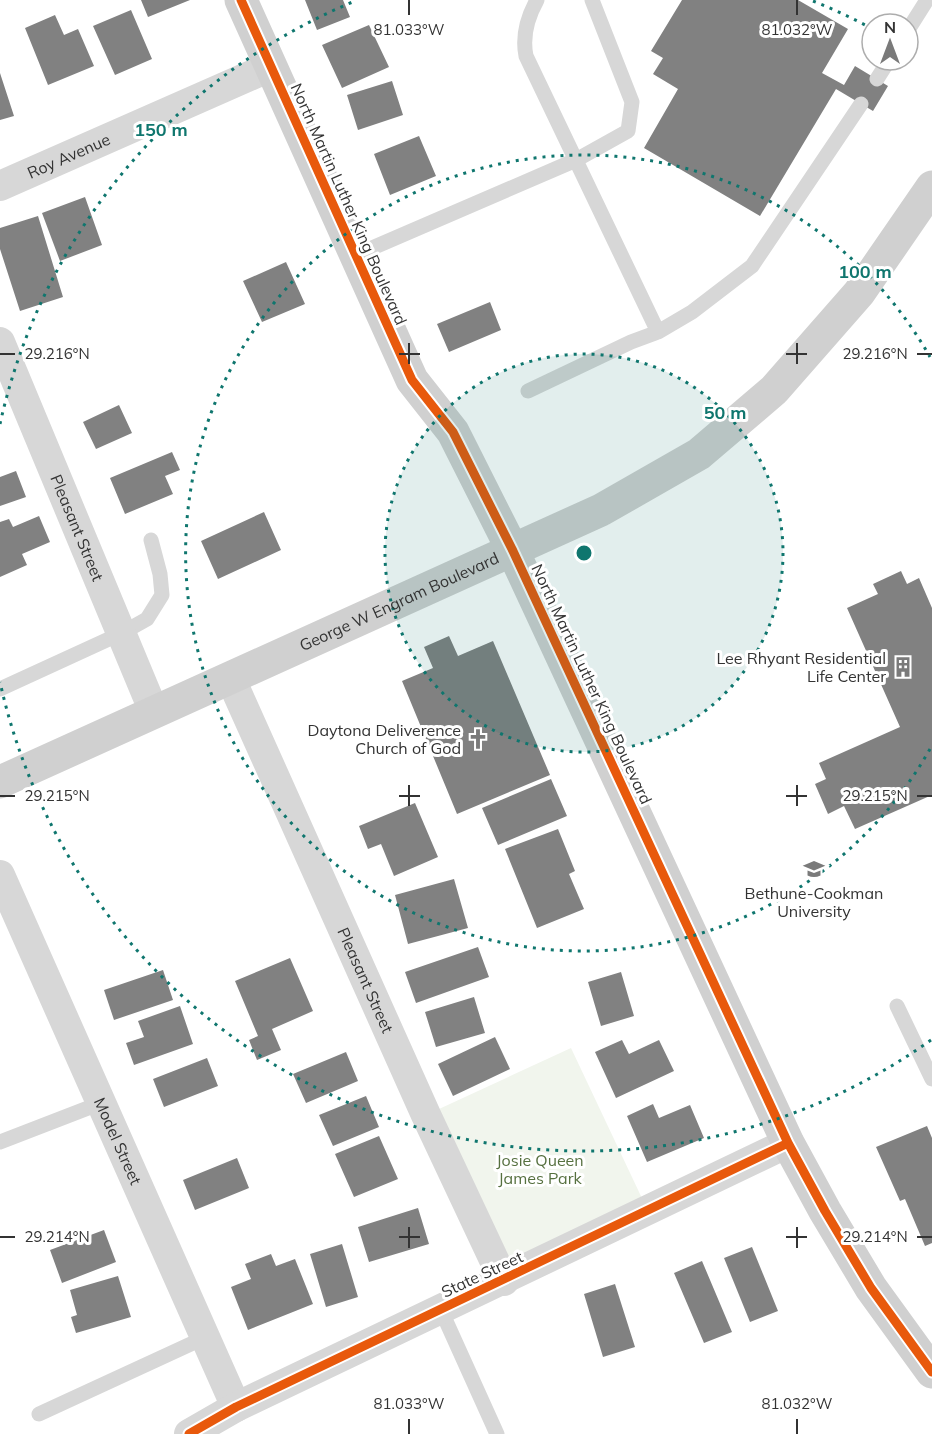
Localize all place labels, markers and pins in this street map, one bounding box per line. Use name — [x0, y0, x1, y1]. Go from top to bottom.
centre of rings — [574, 543, 594, 563]
place label: Lee Rhyant Residential Life Center — [716, 648, 886, 686]
building icon: Lee Rhyant Residential Life Center — [891, 655, 915, 679]
place label: Daytona Deliverence Church of God — [307, 720, 461, 758]
church icon: Daytona Deliverence Church of God — [466, 727, 490, 751]
school or university icon: Bethune-Cookman University — [802, 857, 826, 881]
place label: Bethune-Cookman University — [745, 883, 883, 921]

